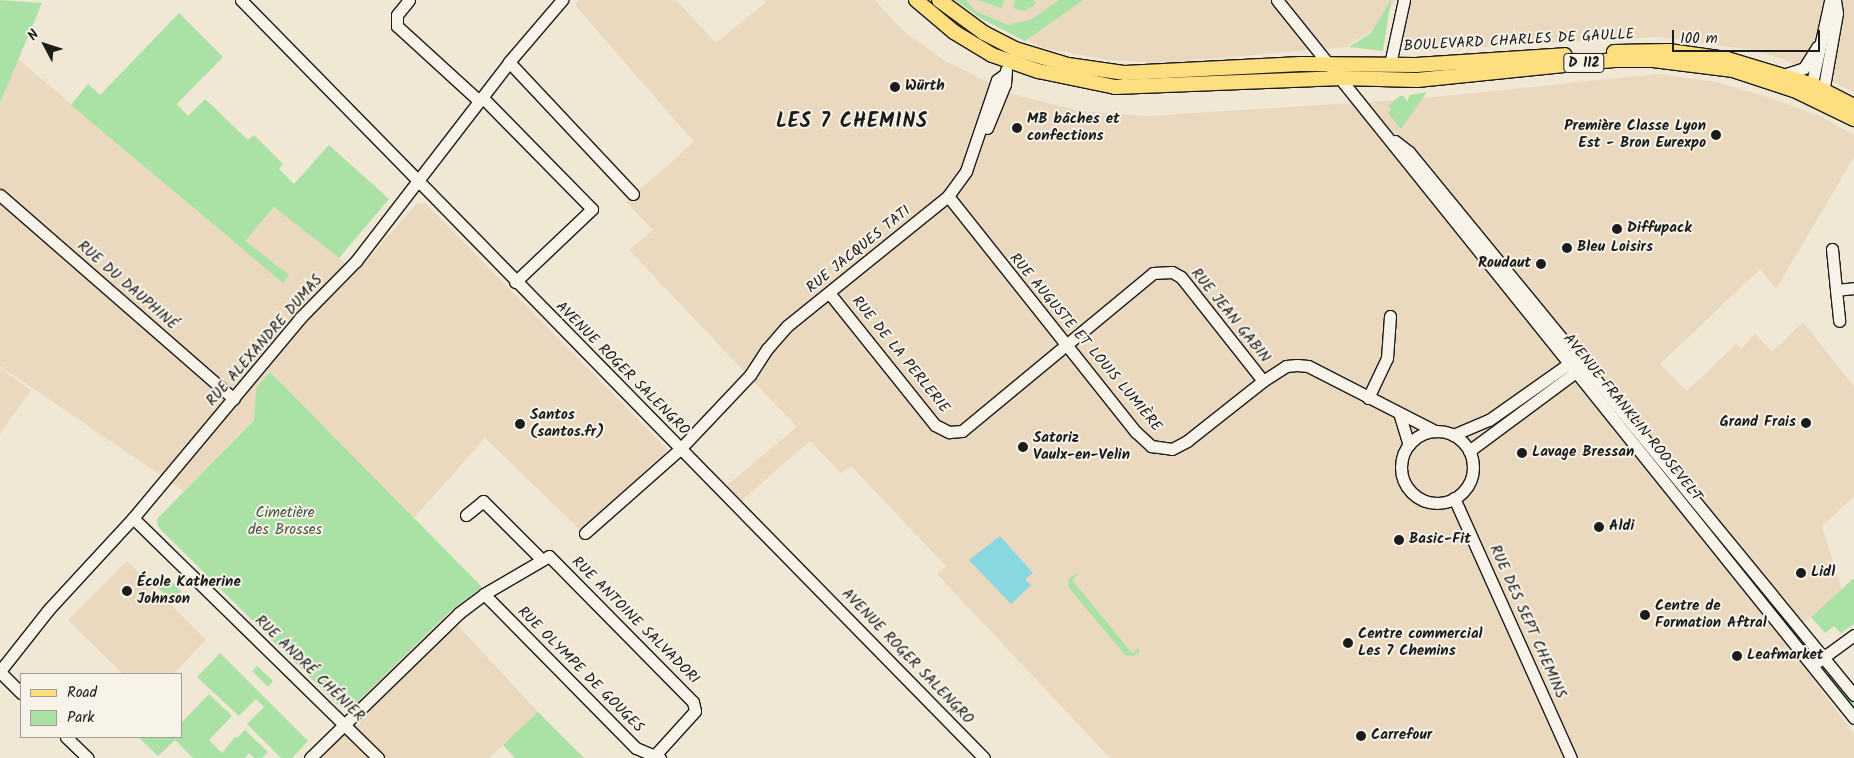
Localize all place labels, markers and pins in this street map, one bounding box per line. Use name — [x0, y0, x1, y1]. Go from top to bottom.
place label: Würth — [905, 78, 945, 96]
marker: Würth — [889, 81, 901, 93]
place label: MB bâches et confections — [1027, 110, 1120, 145]
place label: Première Classe Lyon Est - Bron Eurexpo — [1564, 117, 1706, 152]
marker: MB bâches et confections — [1011, 122, 1023, 134]
marker: Première Classe Lyon Est - Bron Eurexpo — [1710, 129, 1722, 141]
place label: Diffupack — [1627, 220, 1692, 238]
marker: Diffupack — [1611, 223, 1623, 235]
place label: Bleu Loisirs — [1577, 239, 1653, 257]
marker: Bleu Loisirs — [1561, 242, 1573, 254]
place label: Roudaut — [1478, 255, 1531, 273]
marker: Roudaut — [1535, 258, 1547, 270]
place label: Santos (santos.fr) — [530, 406, 604, 441]
place label: Grand Frais — [1720, 414, 1796, 432]
marker: Grand Frais — [1800, 417, 1812, 429]
marker: Santos (santos.fr) — [514, 418, 526, 430]
place label: Satoriz Vaulx-en-Velin — [1033, 429, 1130, 464]
marker: Satoriz Vaulx-en-Velin — [1017, 441, 1029, 453]
place label: Lavage Bressan — [1532, 444, 1634, 462]
marker: Lavage Bressan — [1516, 447, 1528, 459]
place label: Aldi — [1609, 518, 1634, 536]
marker: Aldi — [1593, 521, 1605, 533]
place label: Basic-Fit — [1409, 531, 1471, 549]
marker: Basic-Fit — [1393, 534, 1405, 546]
place label: Lidl — [1811, 564, 1835, 582]
marker: Lidl — [1795, 567, 1807, 579]
place label: École Katherine Johnson — [137, 573, 241, 608]
marker: École Katherine Johnson — [121, 585, 133, 597]
place label: Centre de Formation Aftral — [1655, 597, 1767, 632]
marker: Centre de Formation Aftral — [1639, 609, 1651, 621]
place label: Centre commercial Les 7 Chemins — [1358, 625, 1483, 660]
marker: Centre commercial Les 7 Chemins — [1342, 637, 1354, 649]
place label: Leafmarket — [1747, 647, 1824, 665]
marker: Leafmarket — [1731, 650, 1743, 662]
place label: Carrefour — [1371, 727, 1432, 745]
marker: Carrefour — [1355, 730, 1367, 742]

